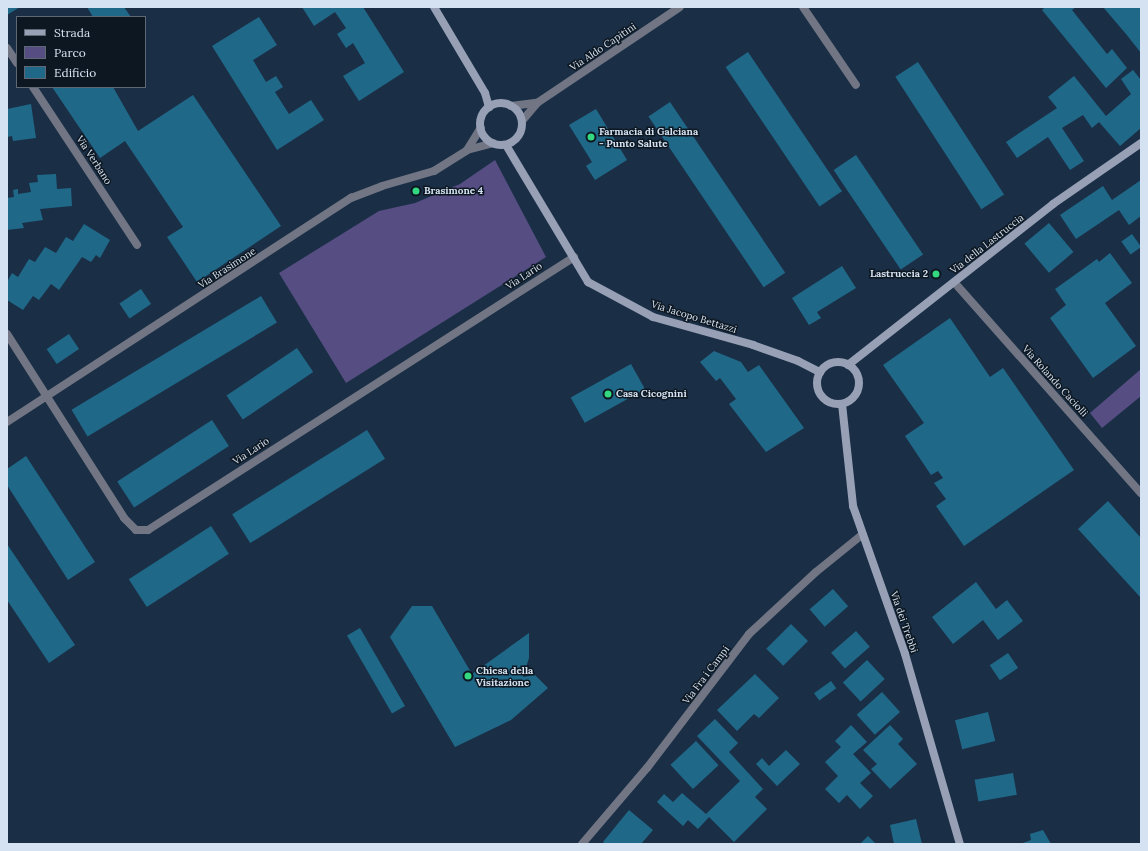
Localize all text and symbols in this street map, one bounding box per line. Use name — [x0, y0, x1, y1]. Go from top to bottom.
legend — [16, 16, 146, 88]
street label: Via Aldo Capitini — [568, 20, 638, 74]
text: Strada — [54, 25, 90, 40]
text: Parco — [54, 45, 86, 60]
text: Edificio — [54, 65, 96, 80]
place label: Farmacia di Galciana - Punto Salute — [599, 125, 698, 148]
marker: Farmacia di Galciana - Punto Salute — [586, 132, 596, 142]
street label: Via Verbano — [74, 133, 114, 187]
place label: Brasimone 4 — [424, 185, 483, 197]
marker: Brasimone 4 — [411, 186, 421, 196]
street label: Via della Lastruccia — [948, 212, 1026, 276]
street label: Via Brasimone — [196, 245, 258, 291]
street label: Via Lario — [503, 260, 545, 292]
place label: Lastruccia 2 — [870, 268, 928, 280]
marker: Lastruccia 2 — [931, 269, 941, 279]
street label: Via Jacopo Bettazzi — [650, 298, 738, 336]
street label: Via Rolando Caciolli — [1020, 343, 1090, 419]
place label: Casa Cicognini — [616, 388, 687, 400]
marker: Casa Cicognini — [603, 389, 613, 399]
street label: Via Lario — [230, 435, 272, 467]
street label: Via dei Trebbi — [888, 590, 920, 654]
street label: Via Fra i Campi — [680, 644, 732, 706]
place label: Chiesa della Visitazione — [476, 664, 533, 688]
marker: Chiesa della Visitazione — [463, 671, 473, 681]

